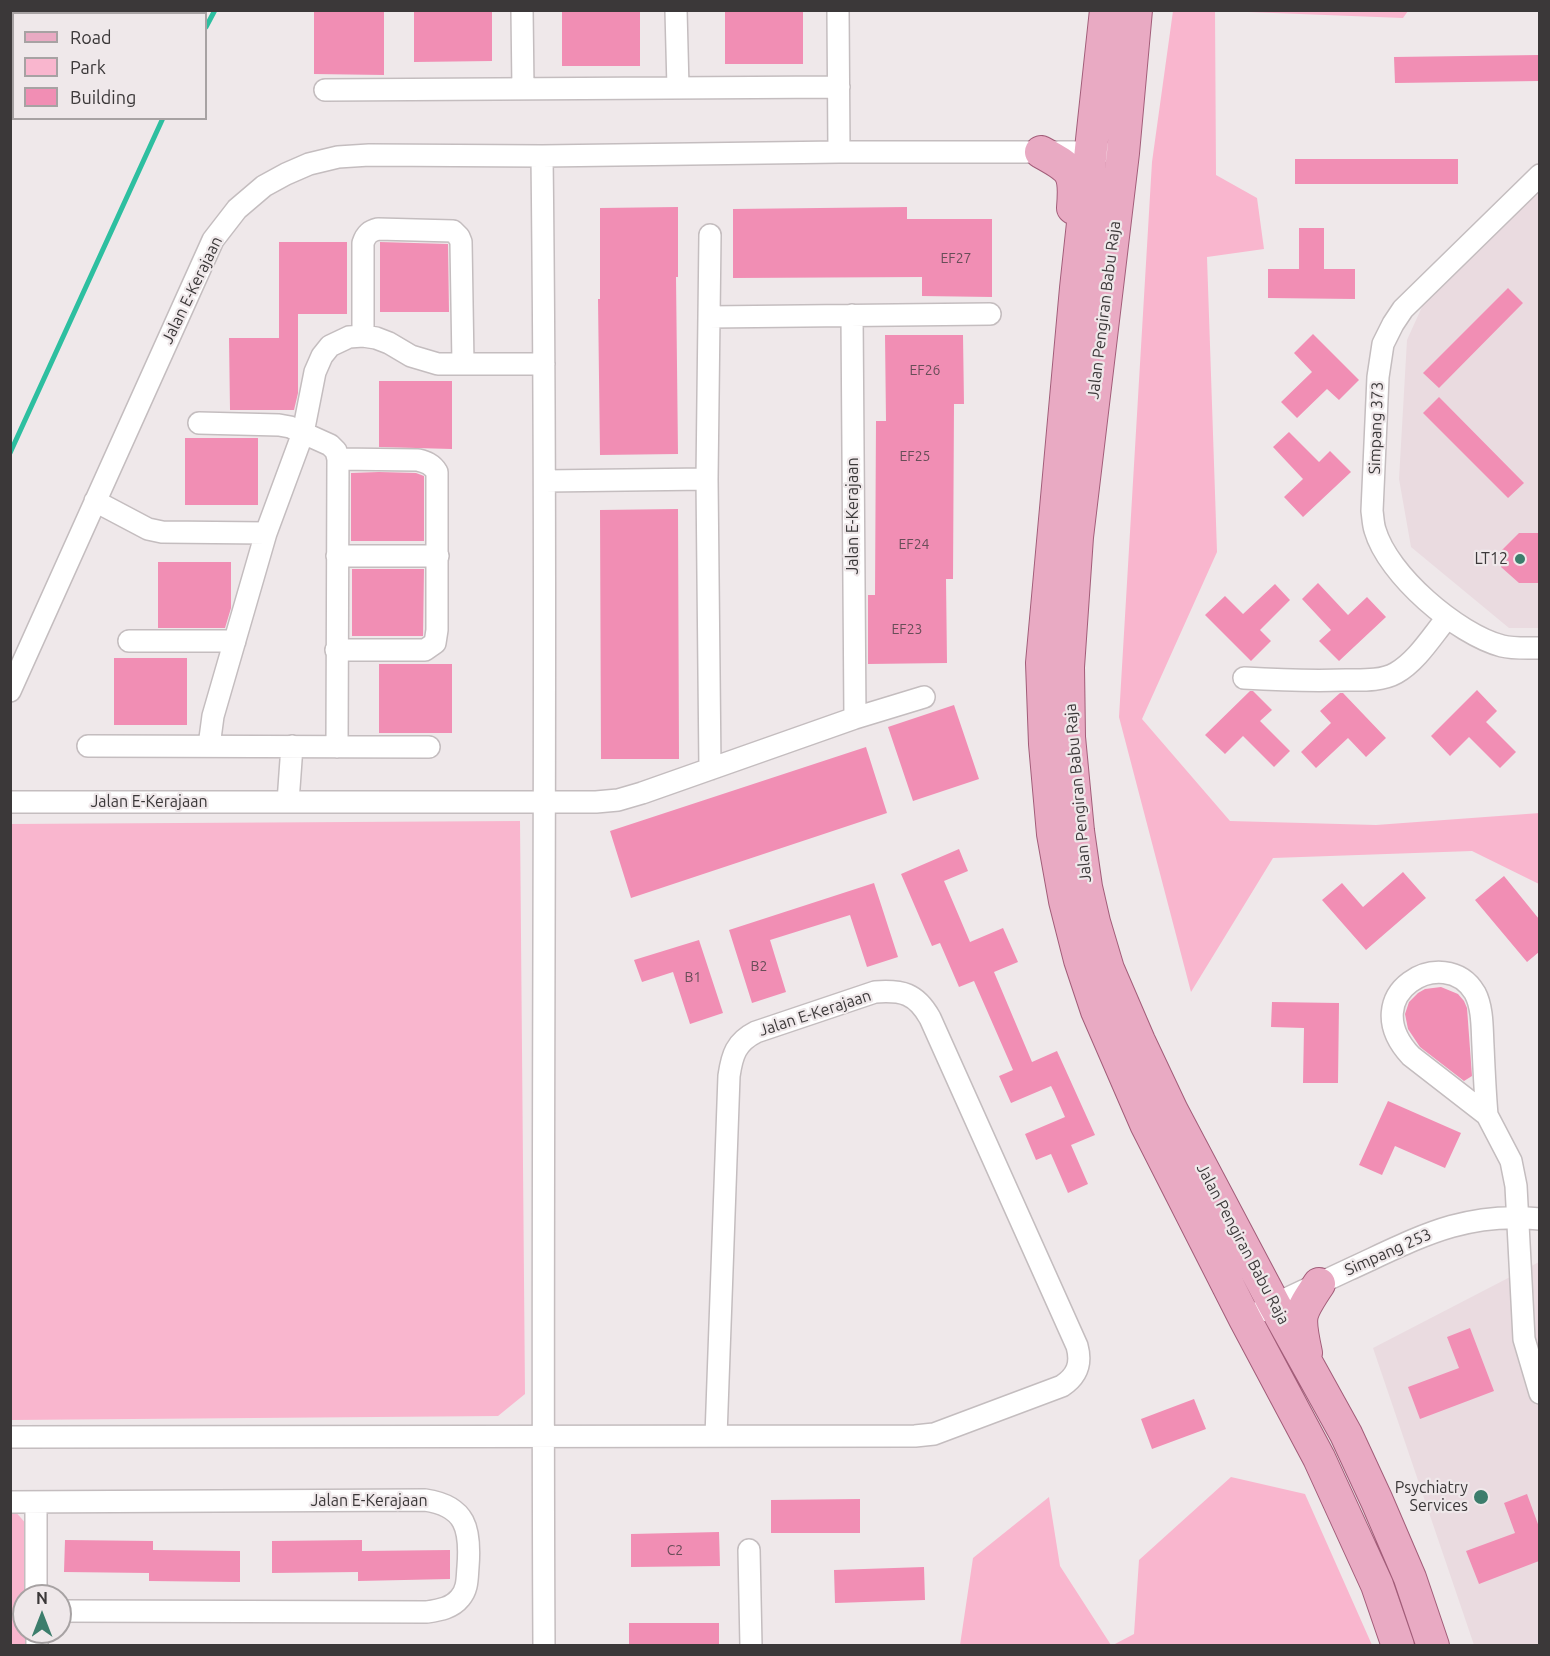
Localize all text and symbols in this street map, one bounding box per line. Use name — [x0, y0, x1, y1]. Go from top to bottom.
legend — [12, 12, 207, 120]
text: Road — [70, 27, 112, 47]
text: Park — [70, 57, 106, 77]
text: Building — [70, 87, 136, 107]
street label: Jalan Pengiran Babu Raja — [1084, 220, 1124, 400]
street label: Jalan E-Kerajaan — [158, 233, 226, 347]
house number: EF27 — [940, 250, 972, 266]
house number: EF26 — [909, 362, 941, 378]
street label: Simpang 373 — [1365, 381, 1387, 475]
house number: EF25 — [899, 448, 931, 464]
street label: Jalan E-Kerajaan — [843, 457, 863, 575]
house number: EF24 — [898, 536, 930, 552]
place label: LT12 — [1474, 549, 1508, 569]
marker: LT12 — [1513, 552, 1527, 566]
house number: EF23 — [891, 621, 923, 637]
street label: Jalan Pengiran Babu Raja — [1061, 703, 1095, 883]
street label: Jalan E-Kerajaan — [90, 792, 208, 812]
house number: B2 — [751, 958, 767, 974]
house number: B1 — [685, 969, 701, 985]
street label: Jalan E-Kerajaan — [756, 986, 874, 1040]
street label: Jalan Pengiran Babu Raja — [1192, 1160, 1294, 1328]
street label: Simpang 253 — [1342, 1224, 1434, 1280]
place label: Psychiatry Services — [1395, 1478, 1468, 1516]
marker: Psychiatry Services — [1472, 1488, 1490, 1506]
street label: Jalan E-Kerajaan — [310, 1491, 428, 1511]
house number: C2 — [667, 1542, 683, 1558]
north arrow — [12, 1584, 72, 1644]
text: N — [36, 1589, 48, 1607]

